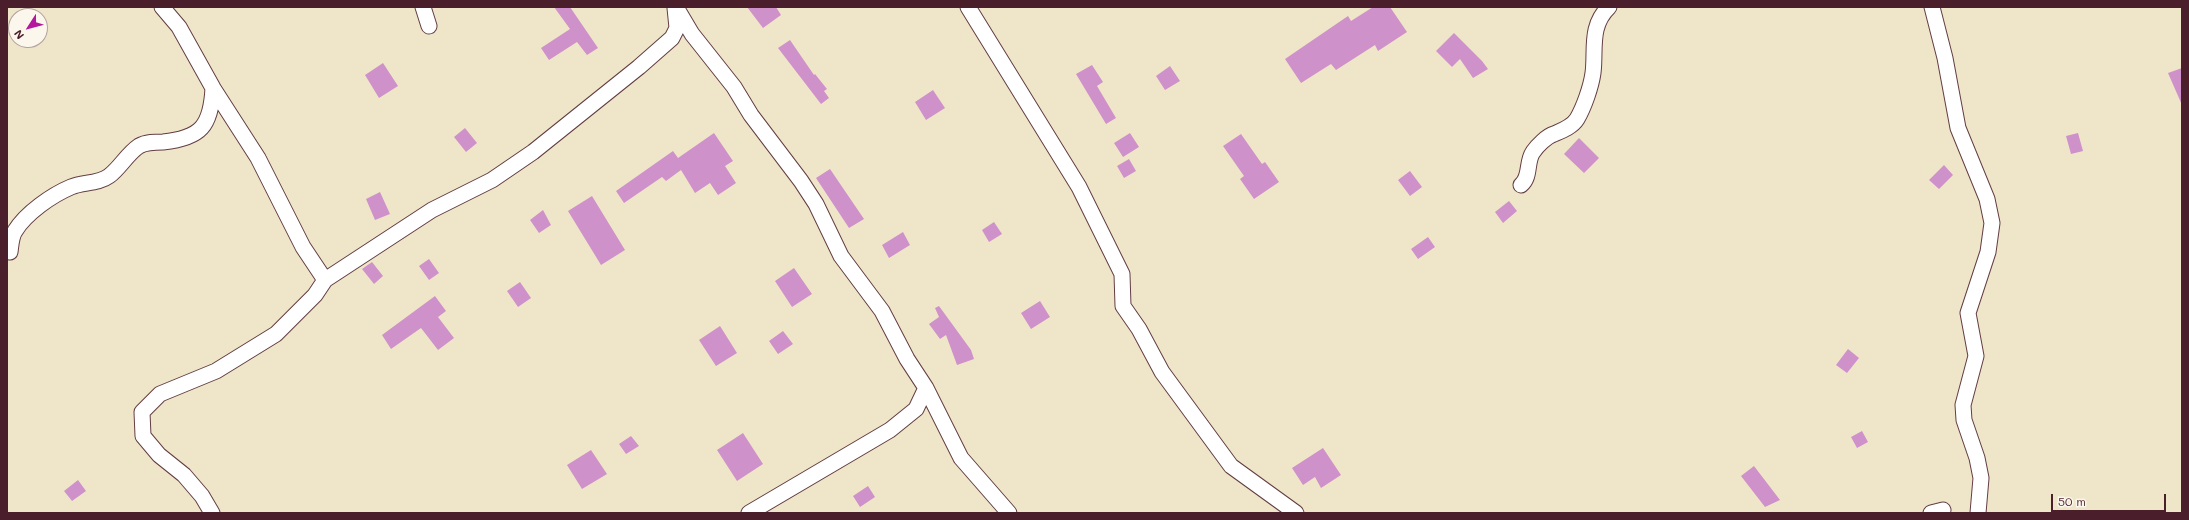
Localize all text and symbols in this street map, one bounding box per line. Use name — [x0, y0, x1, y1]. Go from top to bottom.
north arrow — [8, 8, 48, 48]
text: N — [10, 27, 27, 43]
scale bar — [2053, 486, 2168, 512]
text: 50 m — [2058, 493, 2086, 509]

